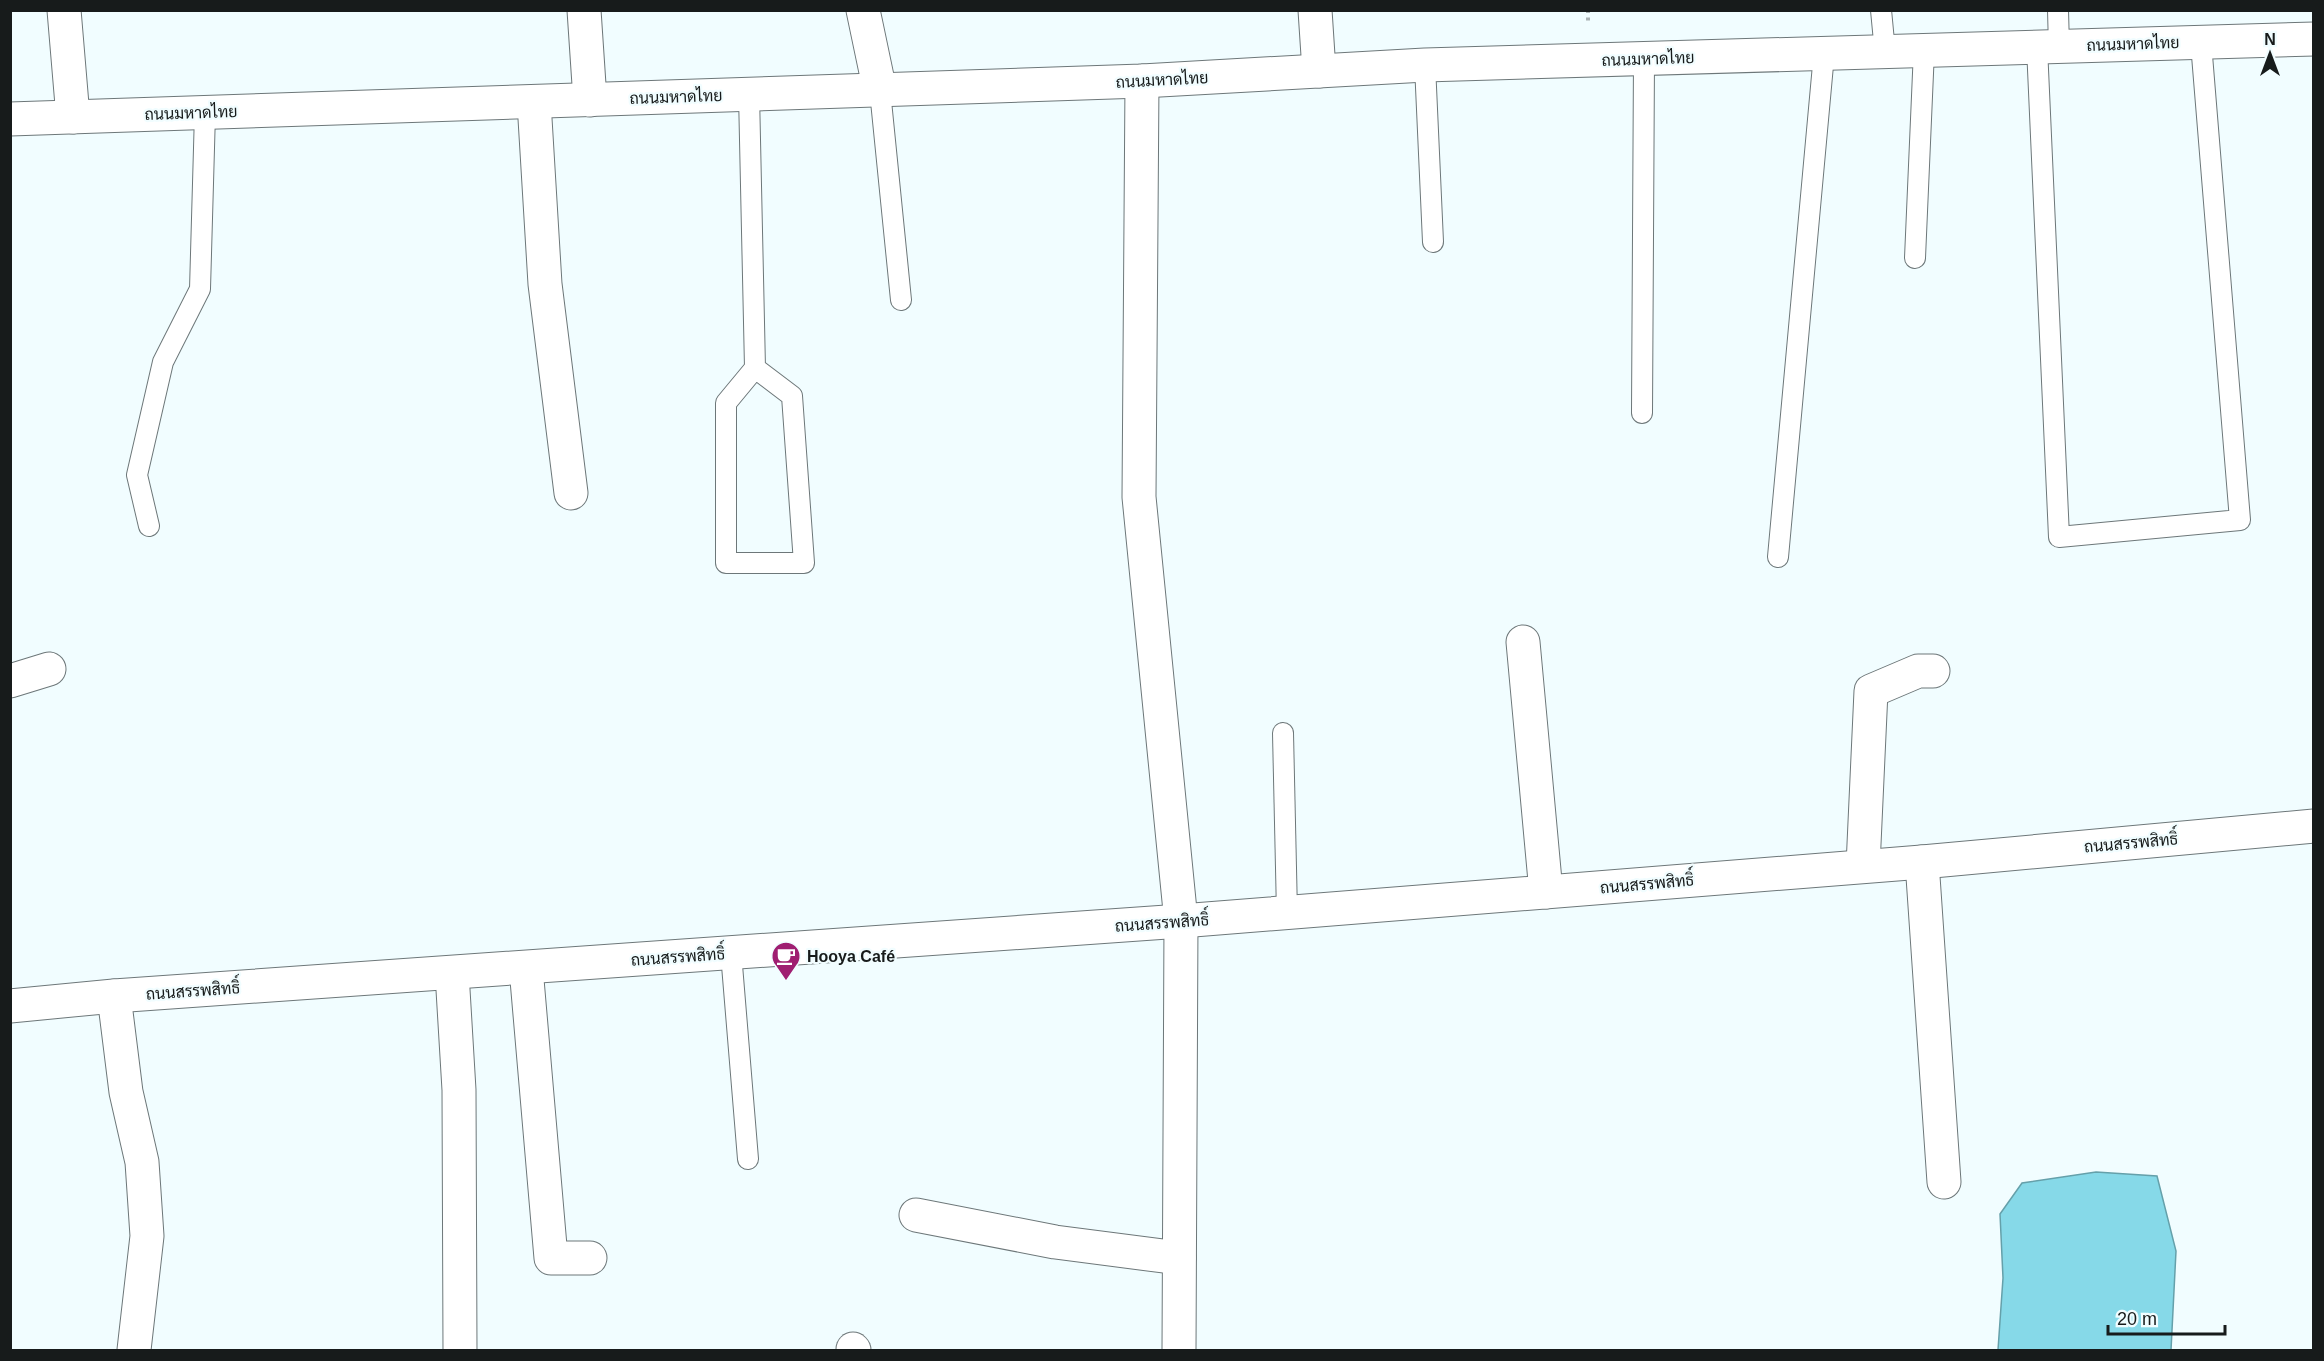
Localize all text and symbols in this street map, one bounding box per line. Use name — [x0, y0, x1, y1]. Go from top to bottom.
north arrow — [2240, 24, 2300, 84]
street label: ถนนมหาดไทย — [2086, 31, 2180, 54]
text: N — [2264, 31, 2276, 48]
street label: ถนนมหาดไทย — [1601, 46, 1695, 69]
street label: ถนนมหาดไทย — [1115, 66, 1209, 91]
street label: ถนนมหาดไทย — [629, 84, 723, 107]
street label: ถนนมหาดไทย — [144, 100, 238, 123]
street label: ถนนสรรพสิทธิ์ — [2083, 824, 2179, 856]
street label: ถนนสรรพสิทธิ์ — [1599, 865, 1695, 897]
street label: ถนนสรรพสิทธิ์ — [1114, 905, 1210, 935]
street label: ถนนสรรพสิทธิ์ — [630, 939, 726, 969]
cafe icon: Hooya Café — [770, 940, 802, 982]
place label: Hooya Café — [807, 948, 895, 965]
street label: ถนนสรรพสิทธิ์ — [145, 973, 241, 1003]
scale bar — [2108, 1298, 2225, 1336]
text: 20 m — [2117, 1309, 2157, 1329]

